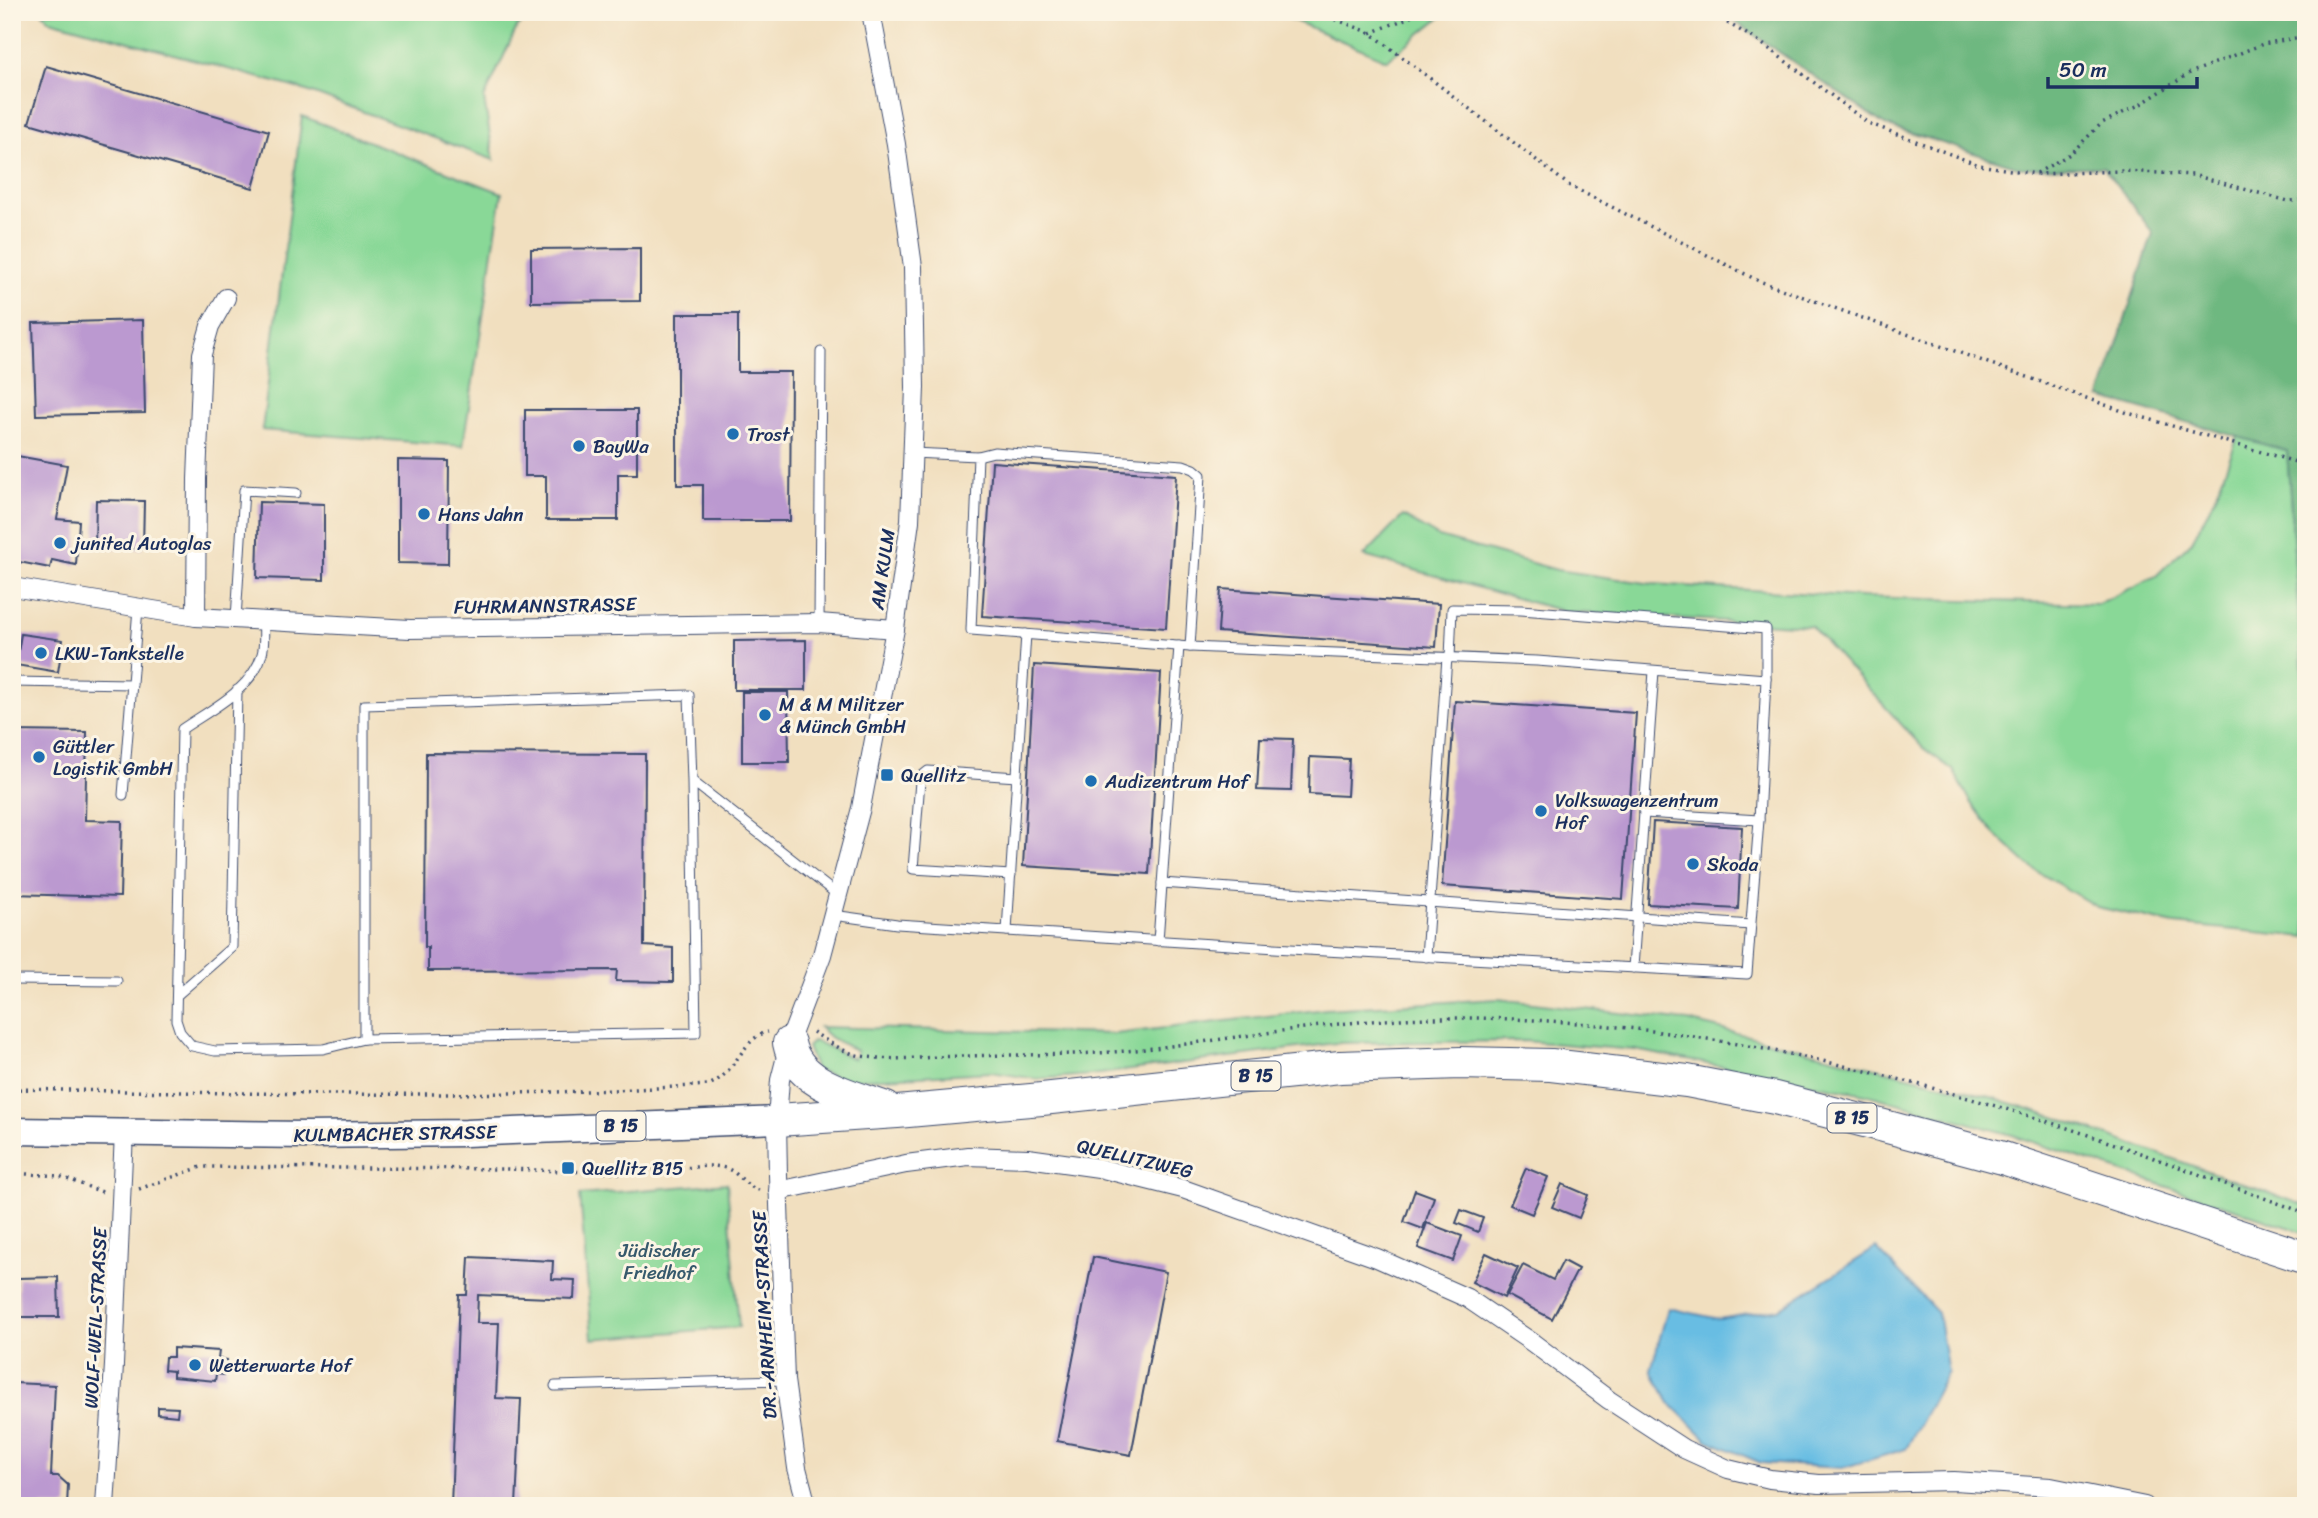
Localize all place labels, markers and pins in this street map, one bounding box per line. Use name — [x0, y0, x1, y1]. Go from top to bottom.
place label: Trost — [747, 418, 791, 451]
marker: Trost — [725, 426, 741, 442]
place label: BayWa — [593, 430, 649, 463]
marker: BayWa — [571, 438, 587, 454]
place label: Hans Jahn — [438, 498, 524, 531]
marker: Hans Jahn — [416, 506, 432, 522]
place label: junited Autoglas — [70, 527, 212, 560]
marker: junited Autoglas — [52, 535, 68, 551]
place label: LKW-Tankstelle — [55, 637, 184, 670]
marker: LKW-Tankstelle — [33, 645, 49, 661]
place label: M & M Militzer & Münch GmbH — [779, 688, 906, 743]
marker: M & M Militzer & Münch GmbH — [757, 707, 773, 723]
place label: Güttler Logistik GmbH — [53, 730, 174, 785]
marker: Güttler Logistik GmbH — [31, 749, 47, 765]
place label: Quellitz — [901, 759, 967, 792]
place label: Audizentrum Hof — [1104, 765, 1251, 798]
marker: Quellitz — [879, 767, 895, 783]
marker: Audizentrum Hof — [1083, 773, 1099, 789]
place label: Volkswagenzentrum Hof — [1555, 784, 1719, 839]
marker: Volkswagenzentrum Hof — [1533, 803, 1549, 819]
place label: Skoda — [1707, 848, 1759, 881]
marker: Skoda — [1685, 856, 1701, 872]
place label: Quellitz B15 — [582, 1152, 684, 1185]
marker: Quellitz B15 — [560, 1160, 576, 1176]
place label: Wetterwarte Hof — [209, 1349, 354, 1382]
marker: Wetterwarte Hof — [187, 1357, 203, 1373]

